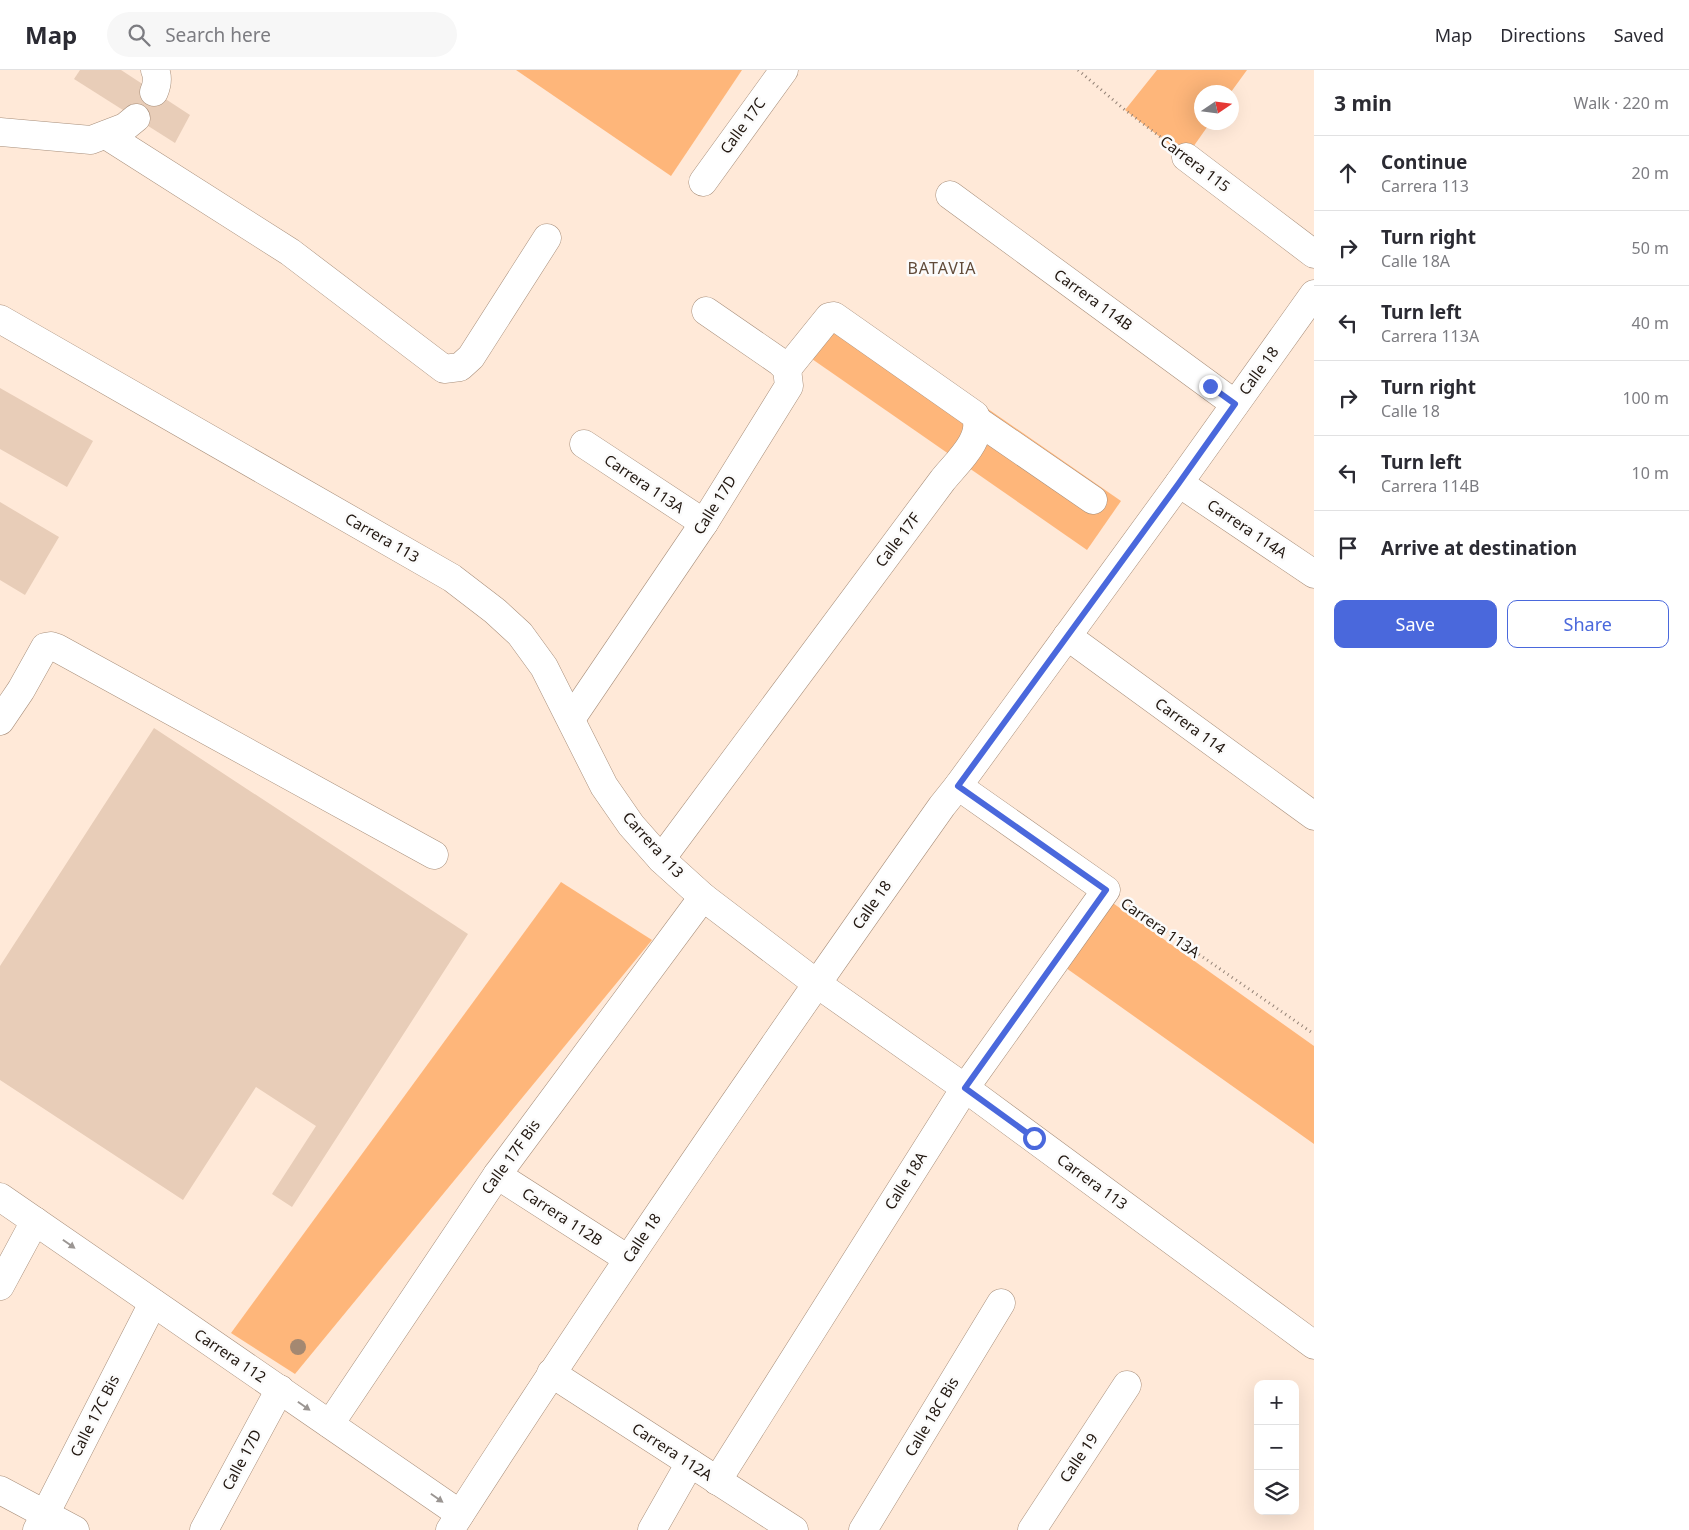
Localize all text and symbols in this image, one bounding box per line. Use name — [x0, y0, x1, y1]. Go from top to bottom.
search box — [107, 12, 457, 57]
text: Map — [25, 18, 77, 51]
icon: search — [125, 21, 153, 49]
text: Search here — [165, 22, 271, 48]
text: Map — [1435, 23, 1472, 47]
text: Directions — [1500, 23, 1586, 47]
text: Saved — [1614, 23, 1664, 47]
north arrow — [1194, 85, 1239, 130]
text: 3 min — [1334, 89, 1392, 117]
text: Walk · 220 m — [1574, 92, 1669, 114]
street label: Calle 17C — [715, 93, 770, 157]
street label: Carrera 115 — [1157, 130, 1235, 196]
text: Continue — [1381, 149, 1467, 175]
icon: ahead — [1334, 159, 1362, 187]
text: 20 m — [1632, 162, 1669, 184]
text: Carrera 113 — [1381, 175, 1469, 197]
text: Turn right — [1381, 224, 1476, 250]
icon: right — [1334, 234, 1362, 262]
text: 50 m — [1632, 237, 1669, 259]
text: Calle 18A — [1381, 250, 1450, 272]
district label: BATAVIA — [907, 257, 977, 279]
street label: Carrera 114B — [1050, 264, 1137, 334]
text: Turn left — [1381, 299, 1462, 325]
icon: left — [1334, 309, 1362, 337]
text: 40 m — [1632, 312, 1669, 334]
text: Carrera 113A — [1381, 325, 1479, 347]
street label: Calle 18 — [1234, 342, 1282, 399]
text: Turn right — [1381, 374, 1476, 400]
route end — [1199, 375, 1222, 398]
icon: right — [1334, 384, 1362, 412]
text: 100 m — [1622, 387, 1669, 409]
text: Calle 18 — [1381, 400, 1440, 422]
street label: Carrera 113A — [601, 449, 689, 517]
text: Turn left — [1381, 449, 1462, 475]
icon: left — [1334, 459, 1362, 487]
text: 10 m — [1632, 462, 1669, 484]
street label: Calle 17D — [688, 471, 740, 538]
text: Carrera 114B — [1381, 475, 1479, 497]
street label: Carrera 114A — [1204, 494, 1292, 562]
street label: Carrera 113 — [342, 508, 423, 566]
street label: Calle 17F — [870, 508, 924, 571]
icon: arrive — [1334, 534, 1362, 562]
text: Arrive at destination — [1381, 535, 1577, 561]
button: Save — [1334, 600, 1497, 648]
button: Share — [1507, 600, 1669, 648]
street label: Carrera 114 — [1151, 693, 1230, 758]
street label: Carrera 113 — [619, 807, 689, 882]
street label: Calle 18 — [847, 876, 895, 933]
street label: Carrera 113A — [1117, 893, 1204, 962]
street label: Calle 17F Bis — [476, 1115, 544, 1198]
route start — [1023, 1127, 1046, 1150]
street label: Calle 18A — [880, 1147, 931, 1213]
street label: Carrera 113 — [1053, 1149, 1132, 1213]
street label: Carrera 112B — [518, 1183, 607, 1250]
street label: Calle 18 — [617, 1209, 665, 1266]
one-way arrow — [62, 1240, 76, 1249]
street label: Carrera 112 — [191, 1324, 270, 1387]
street label: Calle 17C Bis — [65, 1371, 123, 1460]
street label: Calle 18C Bis — [900, 1373, 963, 1460]
map controls — [1254, 1380, 1299, 1515]
button: + — [1254, 1380, 1299, 1425]
one-way arrow — [297, 1401, 311, 1411]
street label: Carrera 112A — [629, 1418, 717, 1485]
button: − — [1254, 1425, 1299, 1470]
street label: Calle 17D — [217, 1426, 265, 1493]
street label: Calle 19 — [1054, 1429, 1102, 1486]
button: layers — [1254, 1470, 1299, 1515]
one-way arrow — [431, 1494, 444, 1503]

